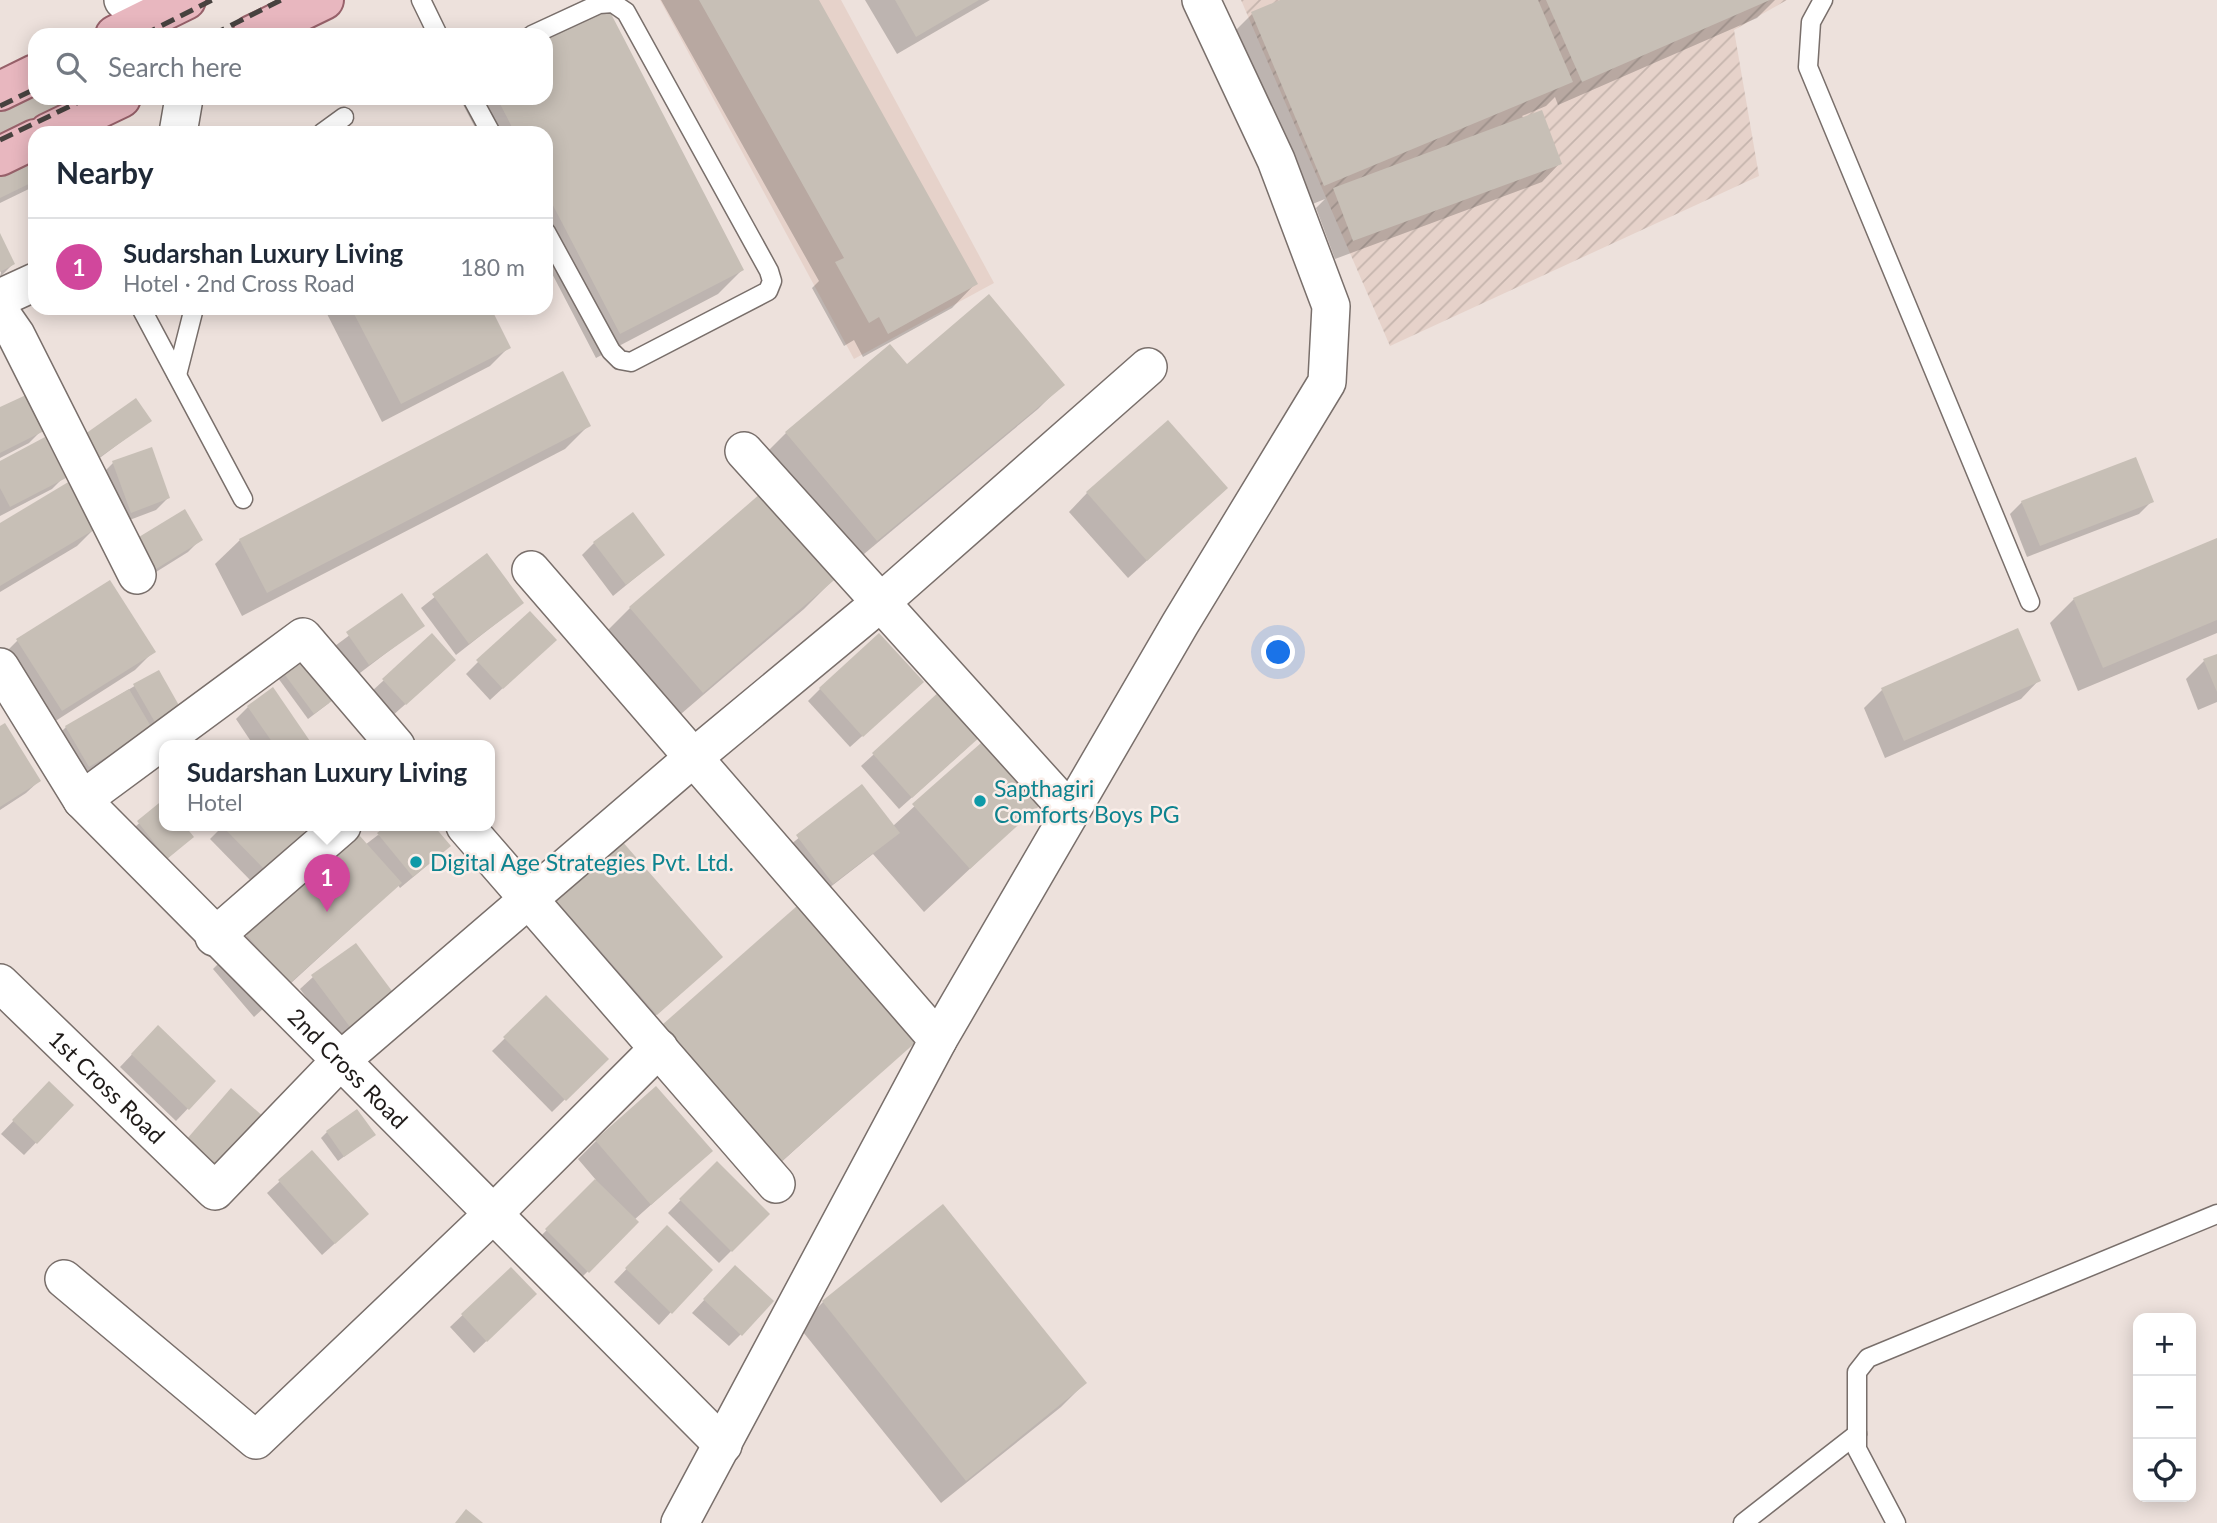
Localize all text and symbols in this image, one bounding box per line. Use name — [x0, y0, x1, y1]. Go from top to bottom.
search box — [28, 28, 553, 105]
icon: search — [52, 48, 90, 86]
text: Search here — [108, 51, 242, 83]
text: Nearby — [56, 154, 154, 190]
text: Sudarshan Luxury Living — [123, 237, 403, 269]
text: 1 — [72, 253, 86, 281]
text: 180 m — [460, 253, 525, 281]
text: Hotel · 2nd Cross Road — [123, 269, 355, 297]
your location — [1261, 635, 1295, 669]
popup — [159, 740, 495, 831]
text: Sudarshan Luxury Living — [187, 756, 467, 788]
place label: Sapthagiri Comforts Boys PG — [994, 774, 1180, 828]
text: Hotel — [187, 788, 243, 816]
marker: Sapthagiri Comforts Boys PG — [972, 793, 988, 809]
place label: Digital Age Strategies Pvt. Ltd. — [430, 848, 734, 876]
pin: 1 — [304, 854, 350, 912]
marker: Digital Age Strategies Pvt. Ltd. — [408, 854, 424, 870]
street label: 2nd Cross Road — [283, 1002, 414, 1134]
street label: 1st Cross Road — [43, 1024, 171, 1149]
map controls — [2133, 1313, 2196, 1502]
button: + — [2133, 1313, 2196, 1376]
button: − — [2133, 1376, 2196, 1439]
button: locate — [2133, 1439, 2196, 1502]

